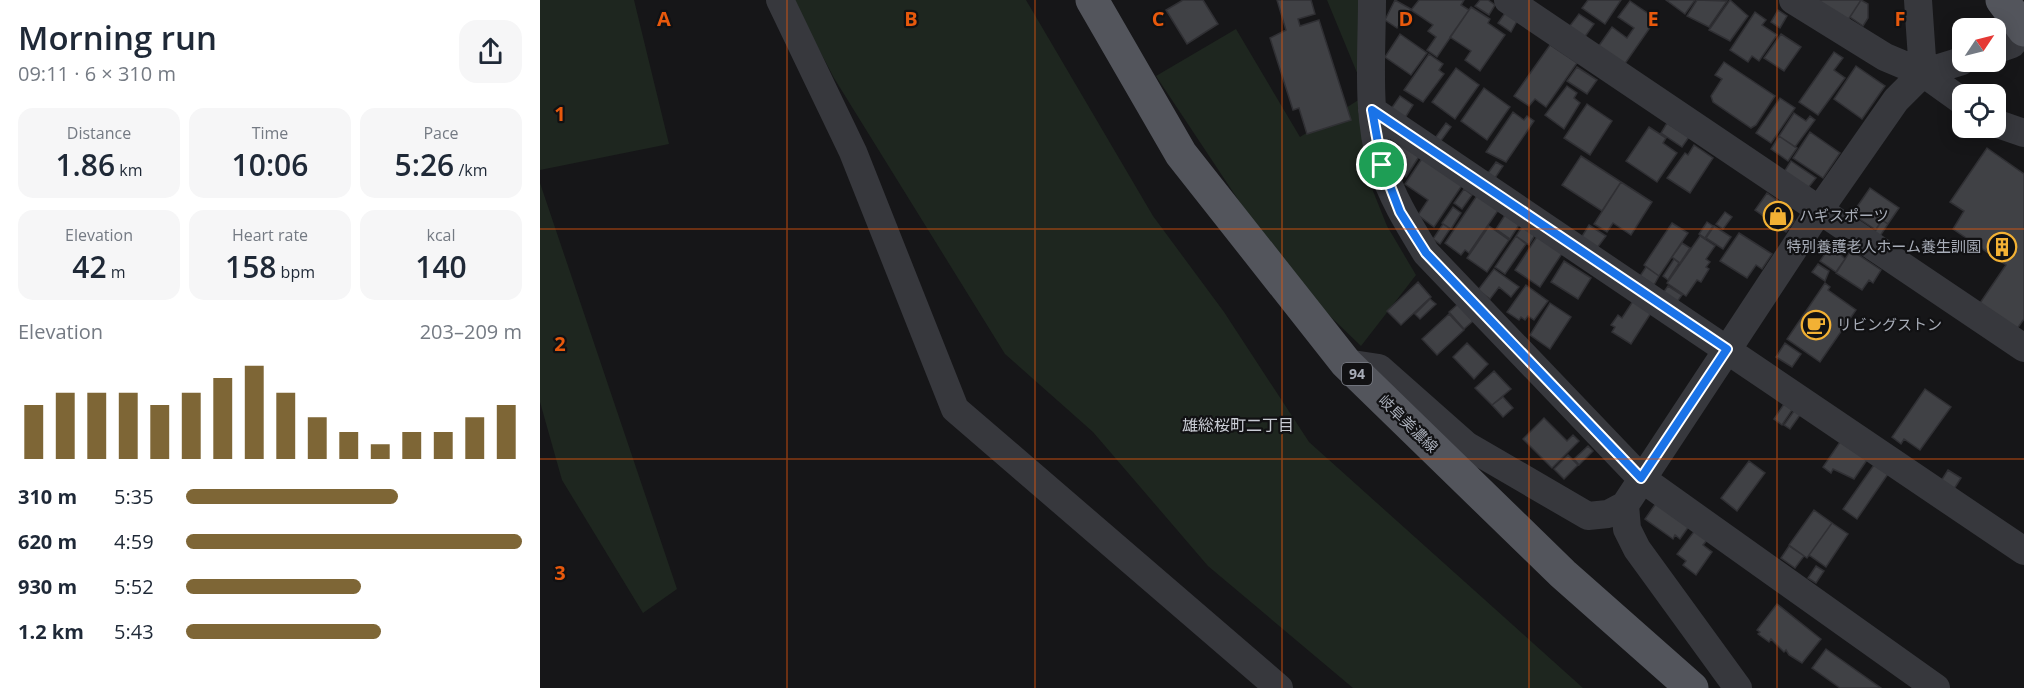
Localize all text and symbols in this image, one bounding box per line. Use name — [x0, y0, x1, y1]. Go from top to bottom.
text: A — [657, 5, 671, 32]
text: B — [904, 5, 918, 32]
text: C — [1152, 5, 1165, 32]
text: D — [1399, 5, 1413, 32]
text: E — [1647, 5, 1659, 32]
text: F — [1895, 5, 1905, 32]
text: Morning run — [18, 15, 217, 60]
north arrow — [1952, 18, 2006, 72]
map controls — [1952, 18, 2006, 138]
button: share — [459, 20, 522, 83]
text: 09:11 · 6 × 310 m — [18, 60, 176, 87]
button: locate — [1952, 84, 2006, 138]
text: 1 — [554, 100, 566, 127]
text: Distance — [67, 122, 131, 144]
text: Time — [252, 122, 288, 144]
text: Pace — [423, 122, 459, 144]
pin — [1356, 139, 1407, 190]
text: 1.86 — [55, 144, 115, 185]
text: 10:06 — [232, 144, 308, 185]
text: 5:26 — [395, 144, 454, 185]
icon: arrive — [1365, 148, 1398, 181]
text: km — [115, 159, 143, 181]
text: /km — [454, 159, 487, 181]
shop icon: ハギスポーツ — [1762, 200, 1794, 232]
place label: ハギスポーツ — [1799, 205, 1889, 225]
text: Elevation — [65, 224, 133, 246]
text: Heart rate — [232, 224, 308, 246]
text: kcal — [427, 224, 456, 246]
building icon: 特別養護老人ホーム養生訓園 — [1986, 231, 2018, 263]
place label: 特別養護老人ホーム養生訓園 — [1786, 236, 1981, 256]
text: 42 — [72, 246, 107, 287]
text: 158 — [225, 246, 276, 287]
text: 140 — [415, 246, 467, 287]
text: m — [107, 261, 126, 283]
text: bpm — [276, 261, 315, 283]
cafe icon: リビングストン — [1800, 309, 1832, 341]
place label: リビングストン — [1837, 314, 1942, 334]
text: Elevation — [18, 318, 103, 345]
text: 203–209 m — [420, 318, 522, 345]
text: 2 — [554, 330, 566, 357]
road number: 94 — [1342, 363, 1372, 385]
street label: 岐阜美濃線 — [1375, 390, 1443, 457]
district label: 雄総桜町二丁目 — [1182, 414, 1294, 436]
text: 310 m — [18, 483, 77, 510]
text: 5:35 — [114, 483, 154, 510]
text: 620 m — [18, 528, 77, 555]
text: 4:59 — [114, 528, 154, 555]
text: 3 — [554, 559, 566, 586]
text: 930 m — [18, 573, 77, 600]
text: 5:52 — [114, 573, 154, 600]
text: 1.2 km — [18, 618, 84, 645]
text: 5:43 — [114, 618, 154, 645]

